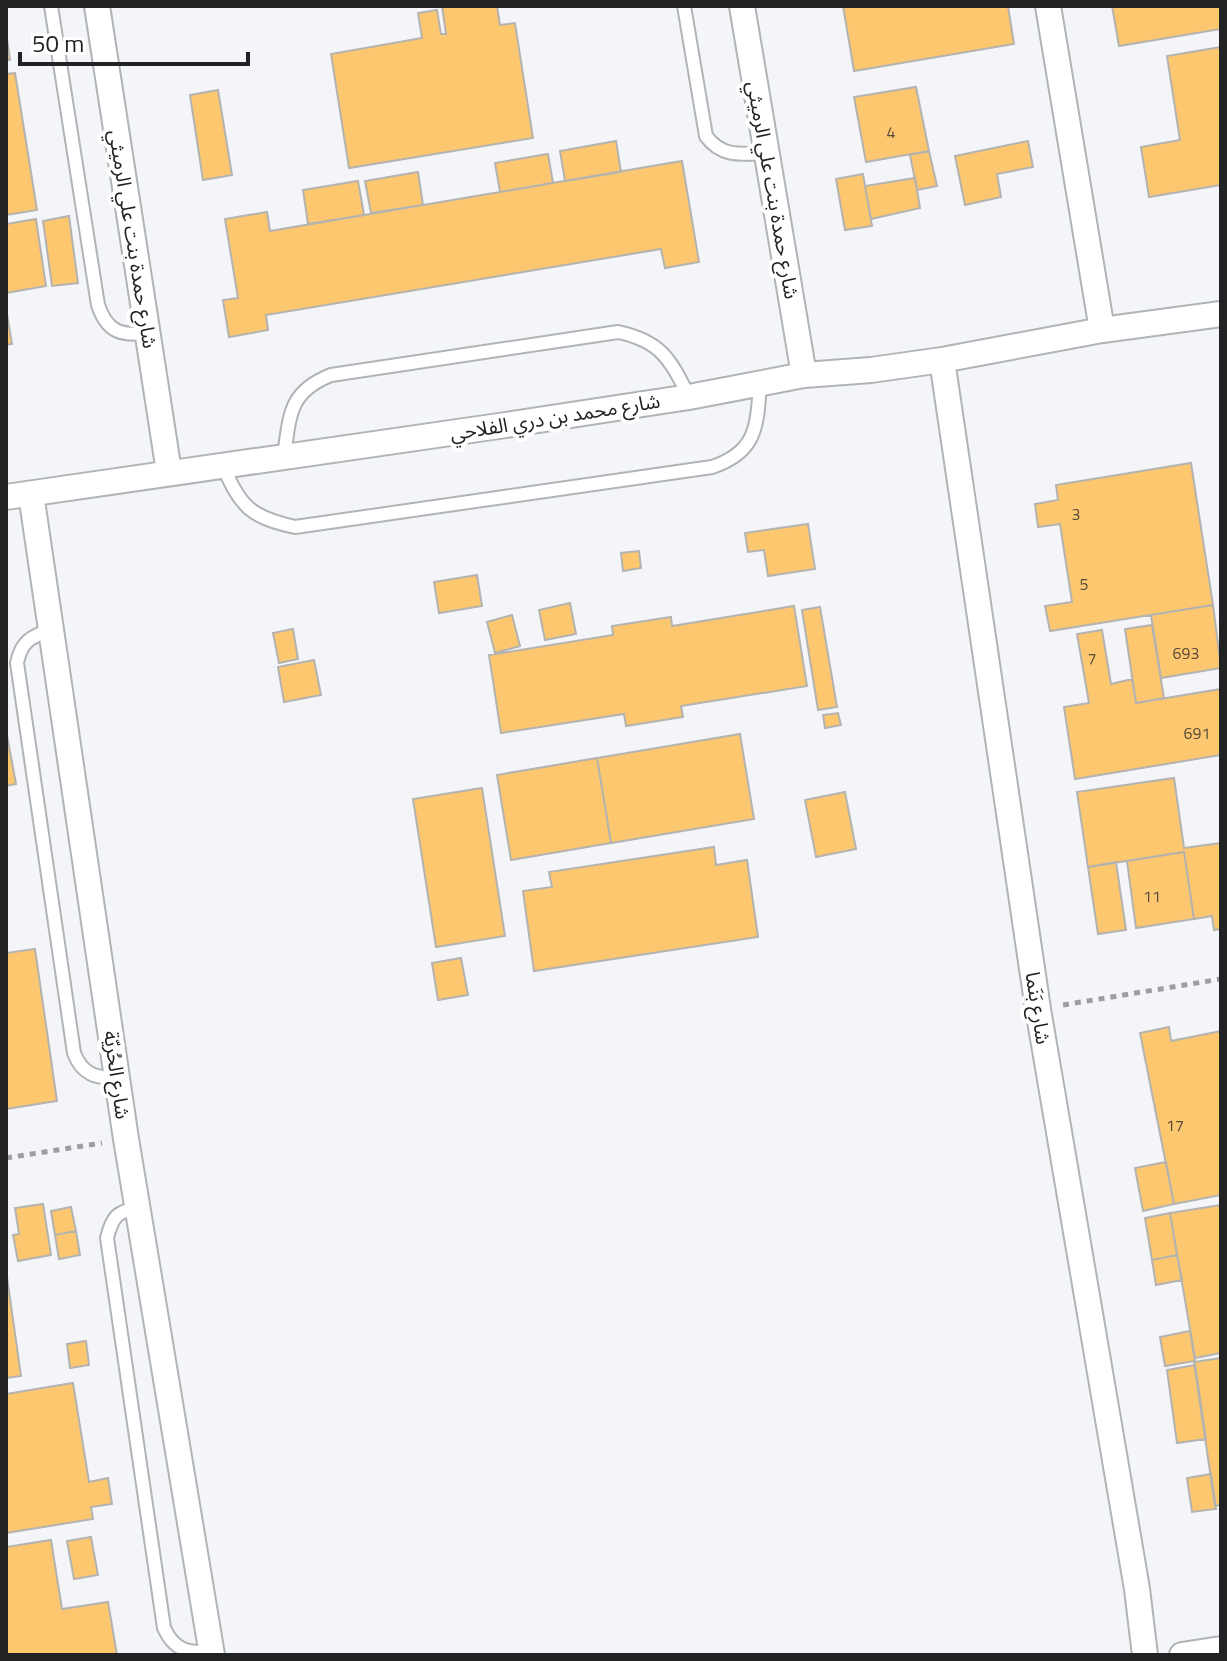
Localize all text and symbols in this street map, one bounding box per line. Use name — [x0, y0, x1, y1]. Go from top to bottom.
scale bar — [20, 16, 248, 66]
text: 50 m — [32, 25, 84, 61]
street label: شارع حمدة بنت علي الرميثي — [738, 79, 808, 301]
house number: 4 — [887, 120, 896, 144]
street label: شارع حمدة بنت علي الرميثي — [100, 127, 166, 350]
street label: شارع محمد بن دري الفلاحي — [448, 385, 662, 449]
house number: 3 — [1072, 502, 1080, 526]
house number: 5 — [1080, 572, 1089, 596]
house number: 693 — [1173, 641, 1199, 665]
house number: 7 — [1088, 646, 1096, 670]
house number: 691 — [1184, 721, 1210, 745]
house number: 11 — [1143, 884, 1161, 908]
street label: شارع بَنَما — [1017, 969, 1060, 1046]
street label: شارع الحُريّة — [96, 1029, 139, 1121]
house number: 17 — [1166, 1113, 1184, 1137]

